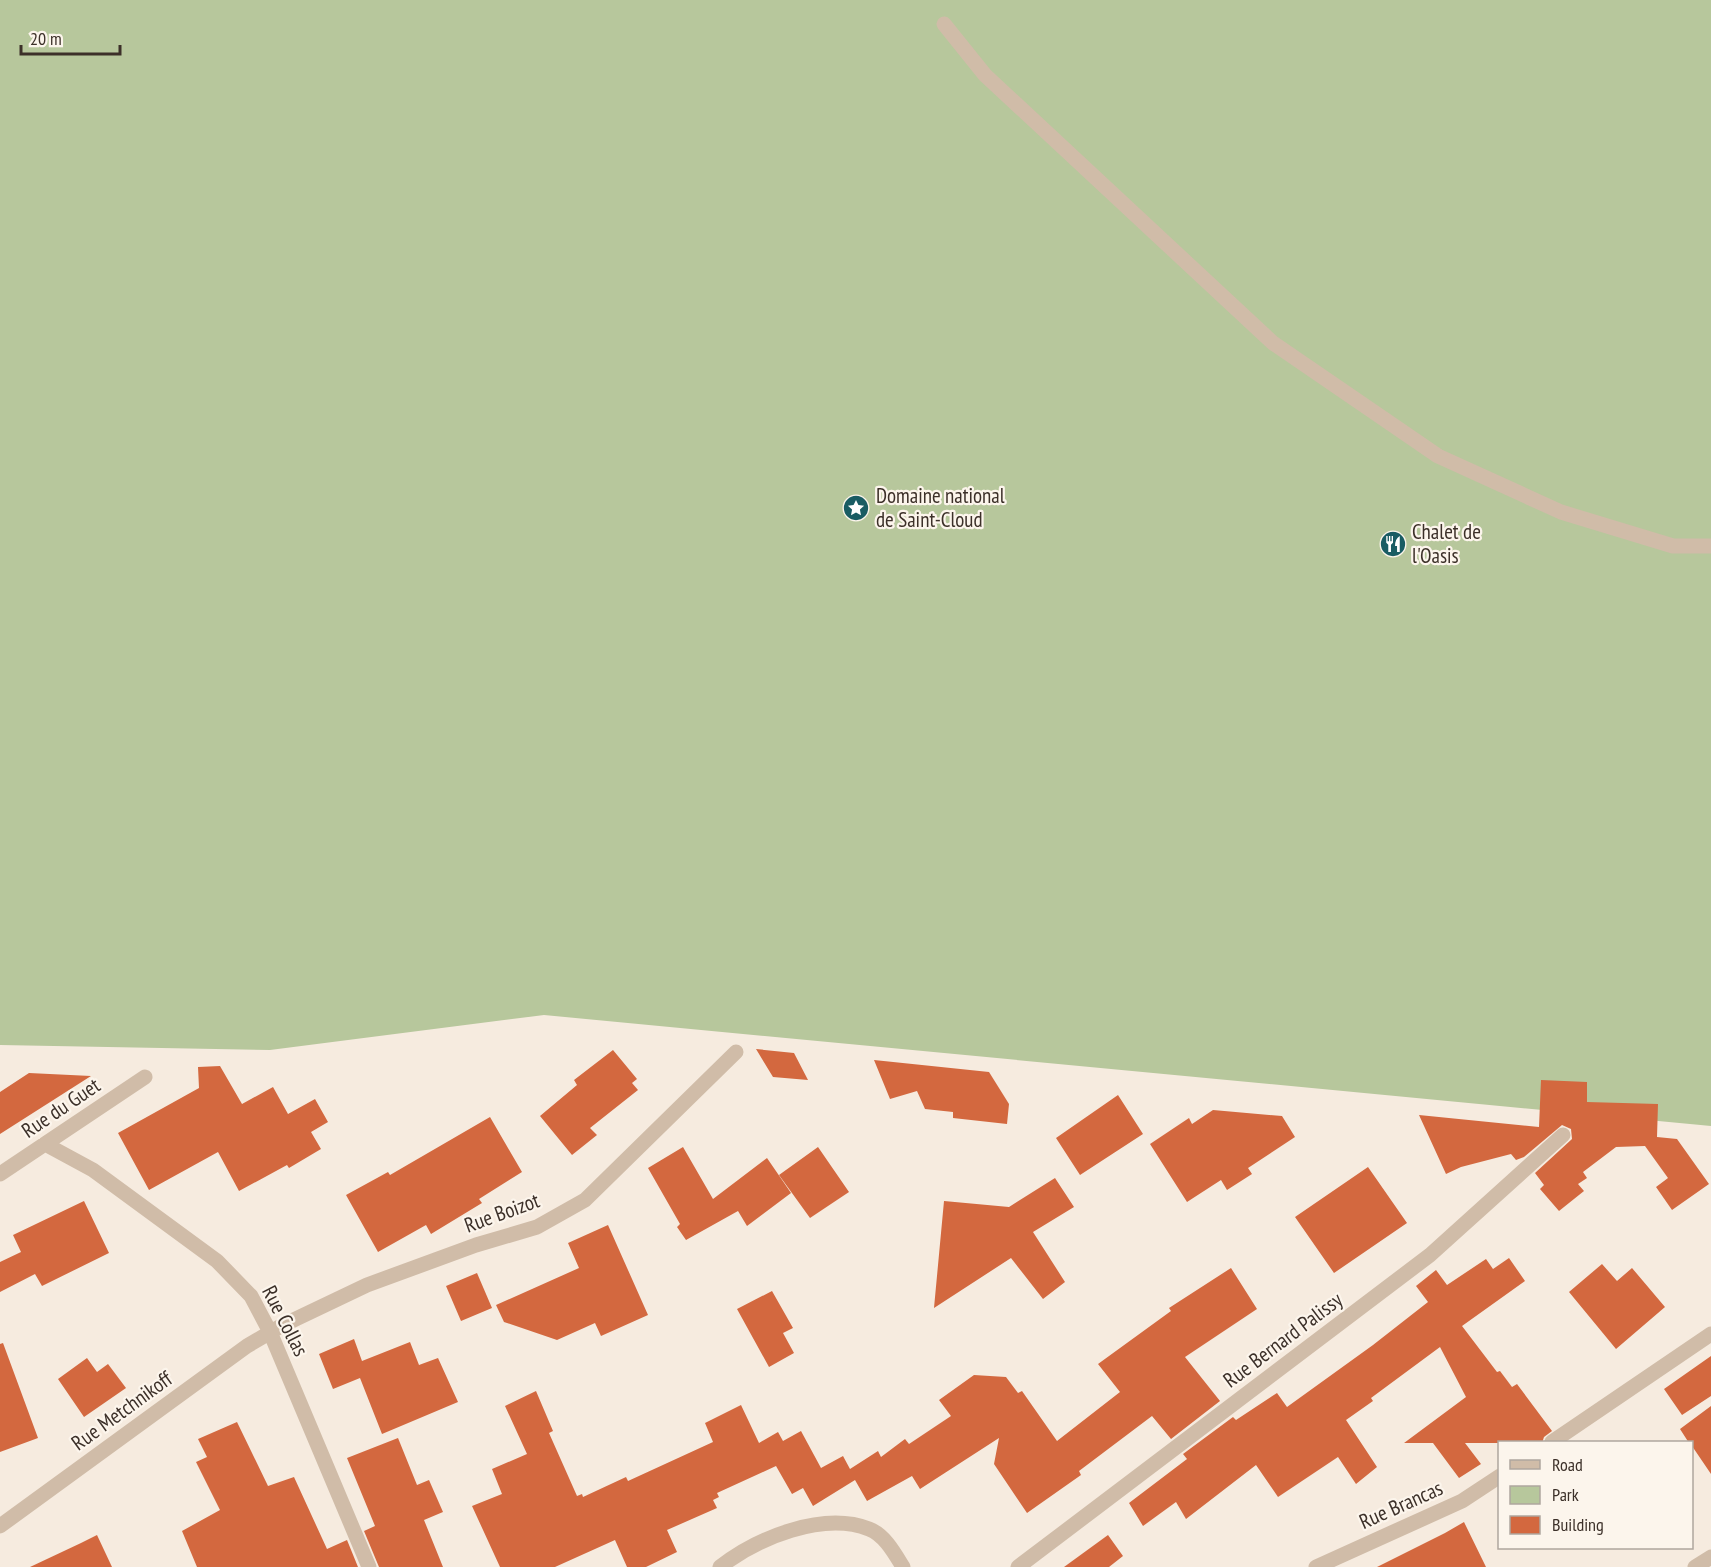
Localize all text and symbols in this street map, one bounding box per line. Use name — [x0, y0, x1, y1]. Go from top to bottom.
scale bar — [21, 18, 120, 56]
text: 20 m — [30, 27, 62, 50]
place label: Domaine national de Saint-Cloud — [876, 482, 1005, 533]
place icon: Domaine national de Saint-Cloud — [841, 493, 871, 523]
place label: Chalet de l'Oasis — [1412, 518, 1481, 569]
restaurant icon: Chalet de l'Oasis — [1378, 529, 1408, 559]
street label: Rue du Guet — [16, 1071, 105, 1144]
street label: Rue Boizot — [461, 1186, 543, 1239]
street label: Rue Collas — [256, 1281, 315, 1361]
street label: Rue Bernard Palissy — [1218, 1286, 1348, 1393]
street label: Rue Metchnikoff — [66, 1365, 178, 1456]
legend — [1498, 1441, 1693, 1549]
text: Road — [1552, 1453, 1583, 1476]
street label: Rue Brancas — [1355, 1474, 1447, 1535]
text: Park — [1552, 1483, 1579, 1506]
text: Building — [1552, 1513, 1604, 1536]

